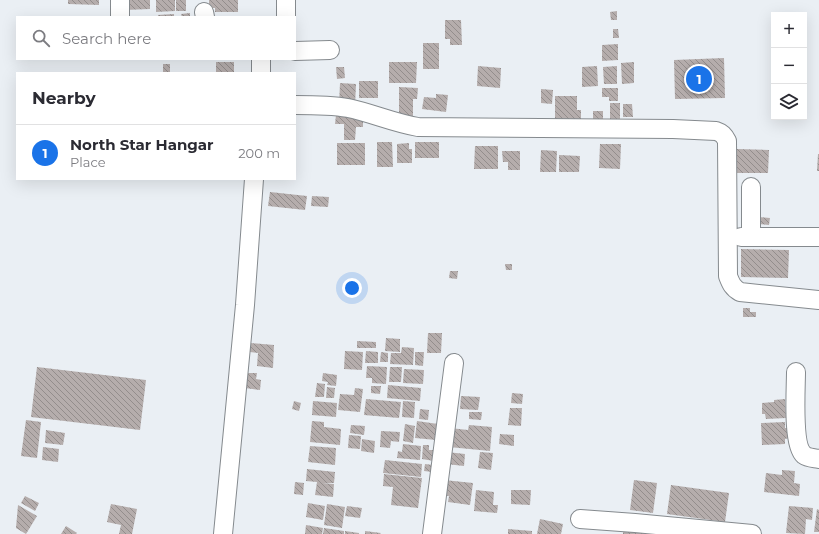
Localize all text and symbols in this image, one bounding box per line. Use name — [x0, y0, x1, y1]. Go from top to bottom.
map controls — [771, 12, 807, 120]
button: + — [771, 12, 807, 48]
search box — [16, 16, 296, 60]
icon: search — [30, 27, 52, 49]
text: Search here — [62, 29, 151, 48]
button: − — [771, 48, 807, 84]
pin: 1 — [686, 64, 712, 94]
button: layers — [771, 84, 807, 120]
text: Nearby — [32, 88, 96, 108]
text: North Star Hangar — [70, 135, 214, 154]
text: 1 — [42, 145, 48, 161]
text: 200 m — [238, 145, 280, 161]
text: Place — [70, 154, 106, 170]
your location — [342, 278, 362, 298]

